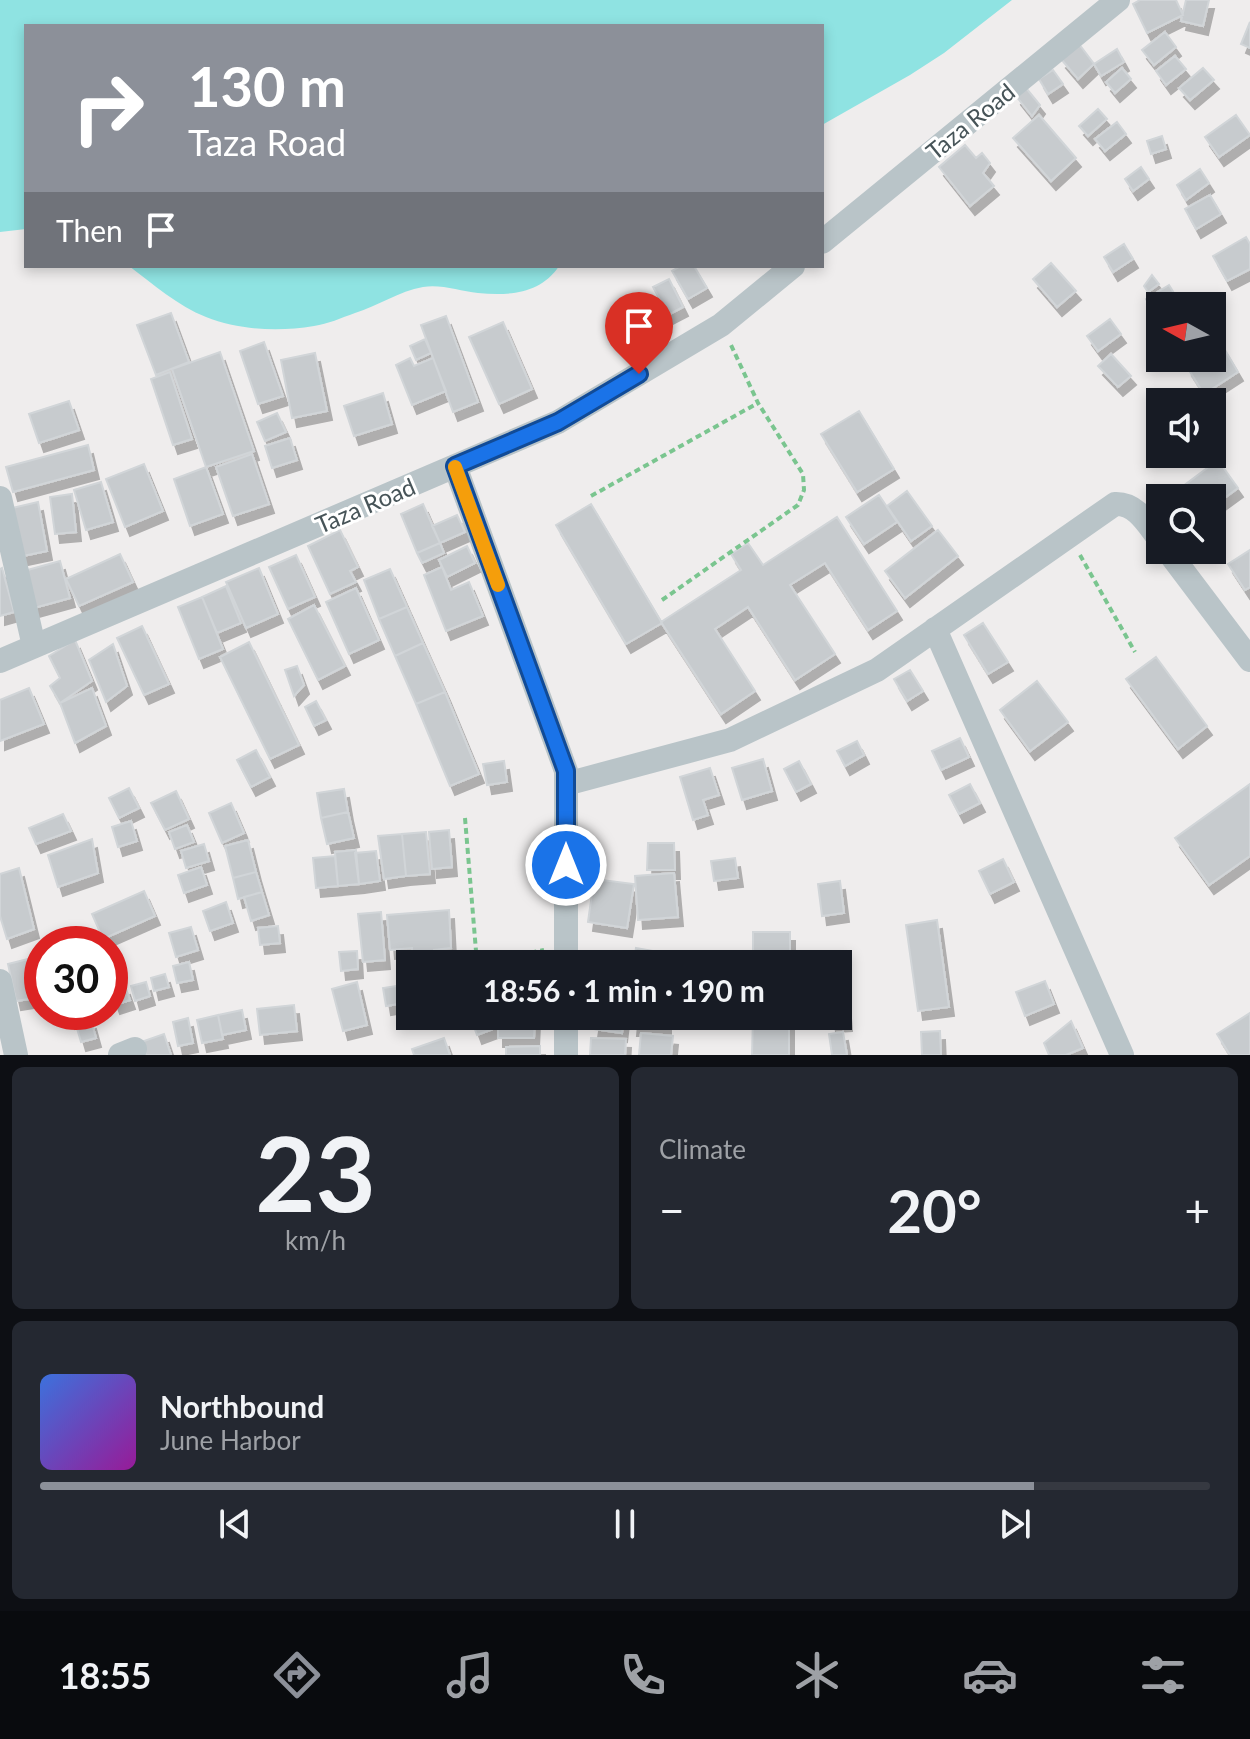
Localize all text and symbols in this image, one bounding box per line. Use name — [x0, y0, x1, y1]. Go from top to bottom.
text: 130 m — [188, 52, 346, 119]
icon: right — [56, 56, 160, 160]
street label: Taza Road — [920, 77, 1020, 165]
text: Taza Road — [188, 120, 346, 164]
icon: arrive — [139, 208, 183, 252]
text: Then — [56, 212, 123, 248]
pin — [605, 292, 673, 374]
north arrow — [1146, 292, 1226, 372]
map controls — [1146, 292, 1226, 564]
icon: arrive — [617, 304, 661, 348]
button: sound — [1146, 388, 1226, 468]
street label: Taza Road — [311, 471, 419, 539]
button: search — [1146, 484, 1226, 564]
position arrow — [524, 823, 608, 907]
speed limit sign: 30 — [24, 926, 128, 1030]
text: 18:56 · 1 min · 190 m — [483, 972, 765, 1008]
text: 23 — [255, 1109, 376, 1234]
text: Climate — [659, 1133, 746, 1165]
text: 20° — [887, 1174, 982, 1246]
text: − — [659, 1184, 685, 1236]
text: + — [1184, 1184, 1210, 1236]
text: km/h — [285, 1224, 346, 1256]
text: Northbound — [160, 1388, 324, 1424]
text: June Harbor — [160, 1424, 301, 1456]
icon: previous — [213, 1502, 257, 1546]
icon: pause — [603, 1502, 647, 1546]
icon: next — [993, 1502, 1037, 1546]
icon: directions — [269, 1647, 325, 1703]
icon: music — [442, 1647, 498, 1703]
icon: phone — [615, 1647, 671, 1703]
icon: climate — [789, 1647, 845, 1703]
icon: car — [962, 1647, 1018, 1703]
icon: filters — [1135, 1647, 1191, 1703]
text: 18:55 — [59, 1653, 151, 1697]

